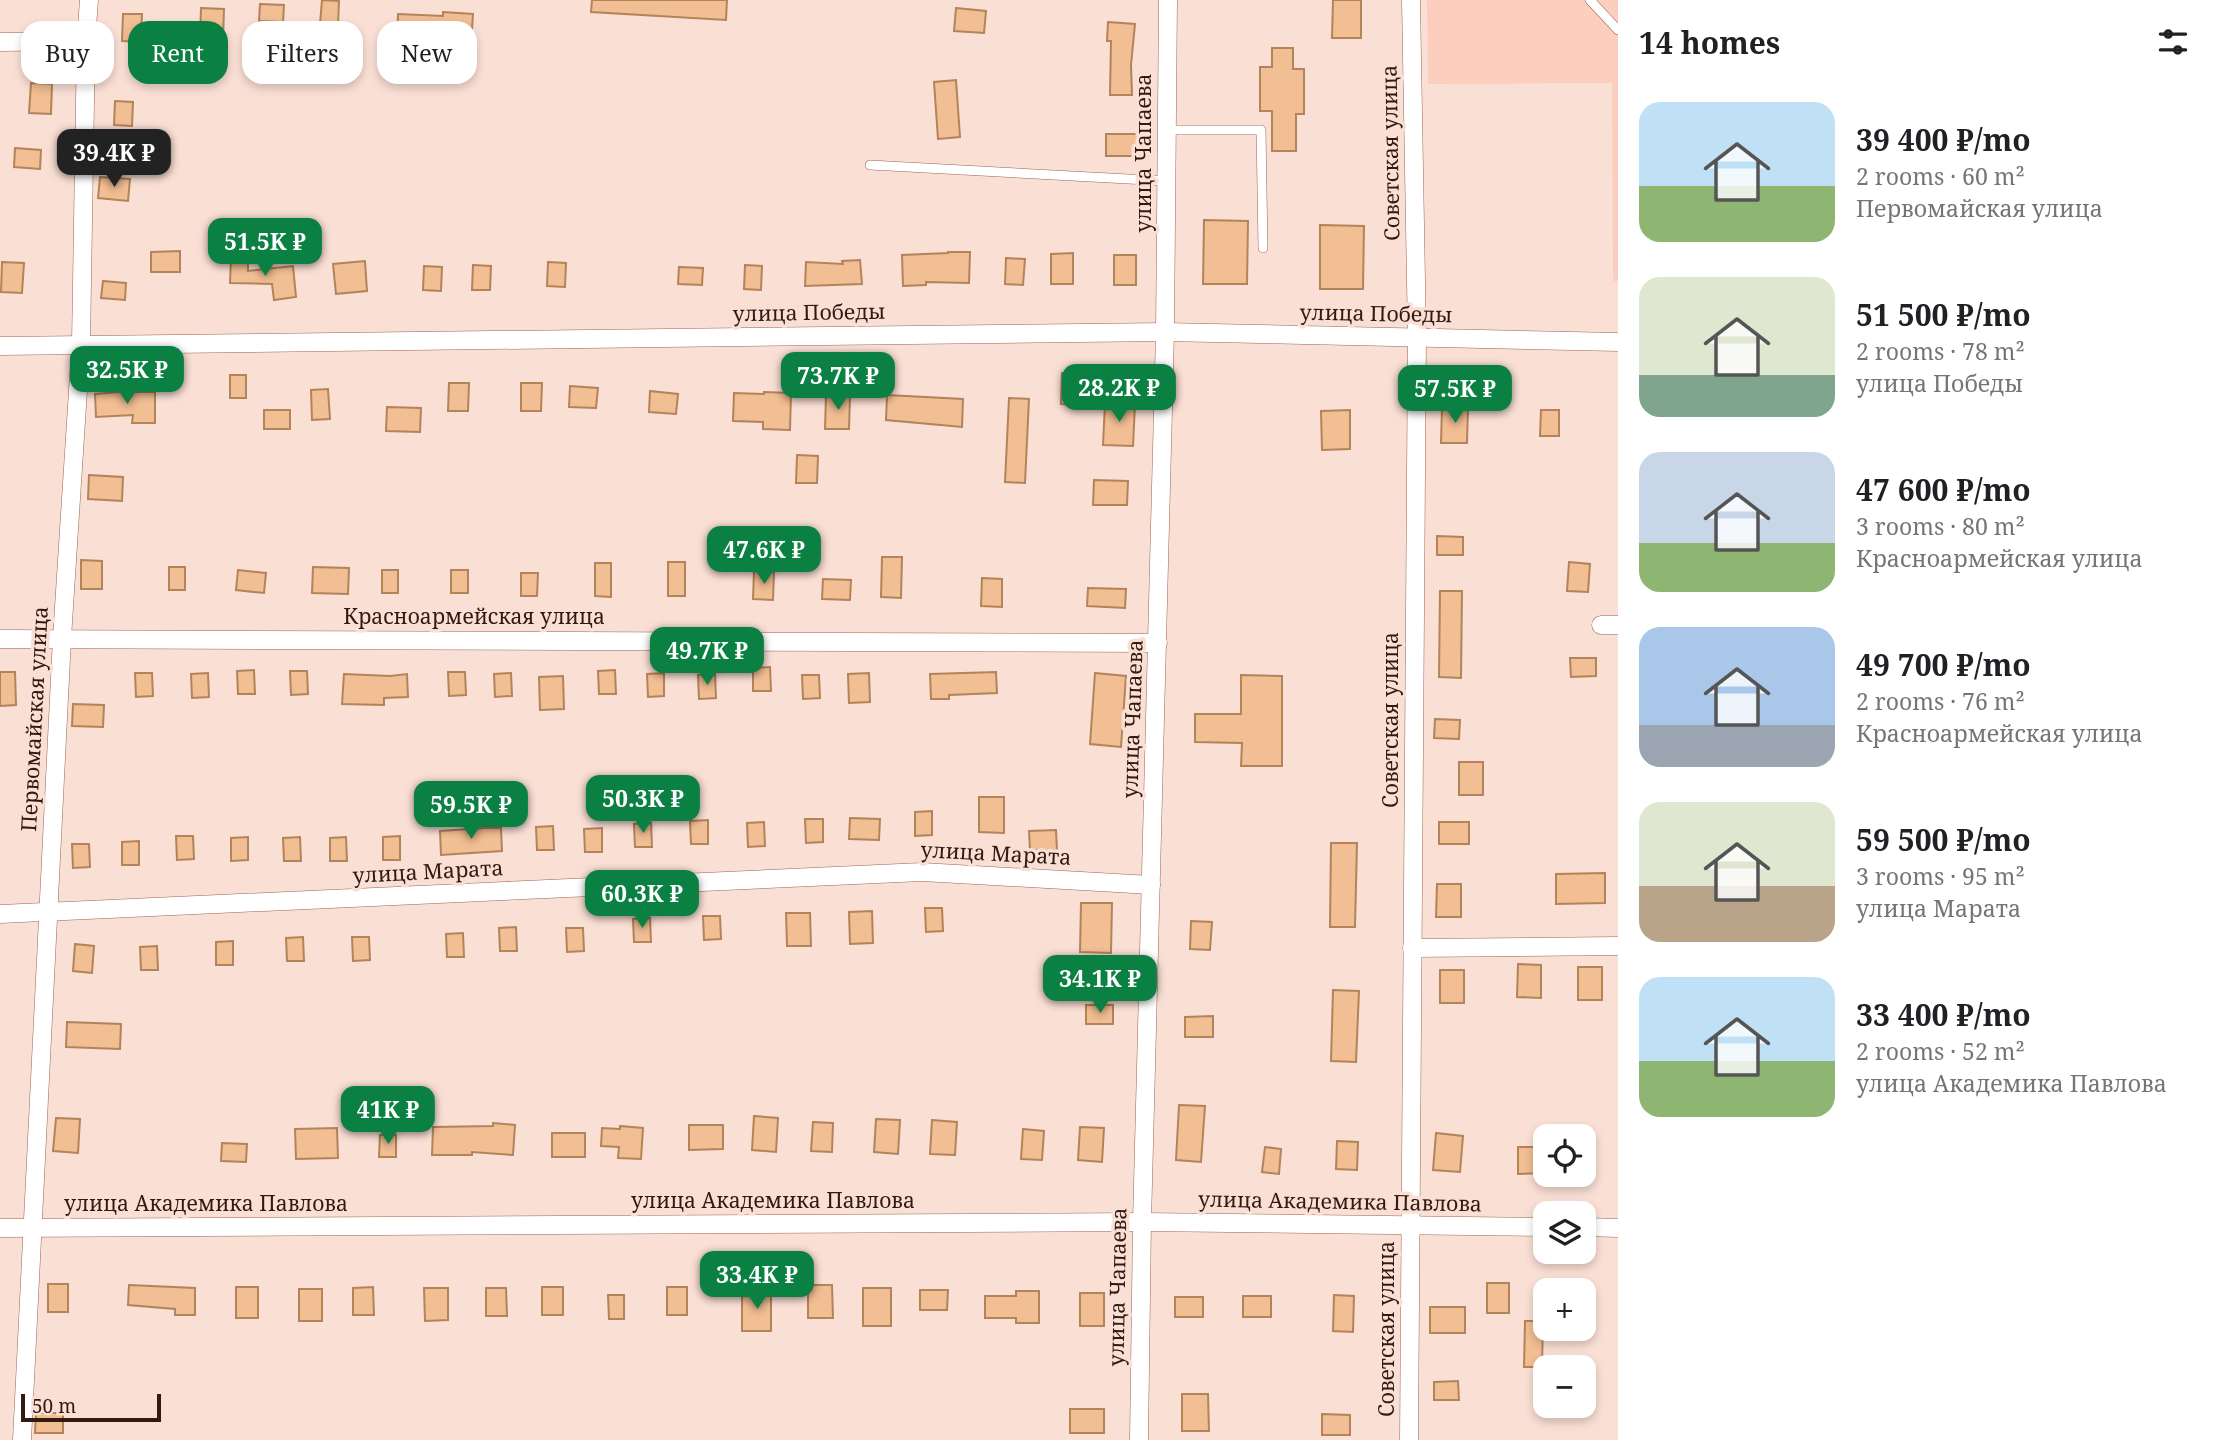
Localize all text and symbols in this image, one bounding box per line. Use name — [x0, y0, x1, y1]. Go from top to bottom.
chip: Buy — [21, 21, 114, 84]
chip: Rent — [128, 21, 228, 84]
chip: Filters — [242, 21, 363, 84]
chip: New — [377, 21, 477, 84]
text: 14 homes — [1639, 22, 1780, 63]
icon: filters — [2154, 23, 2192, 61]
street label: Советская улица — [1374, 65, 1406, 241]
street label: улица Чапаева — [1129, 74, 1157, 232]
text: 39 400 ₽/mo — [1856, 119, 2031, 160]
pin: 39.4K ₽ — [49, 130, 179, 189]
icon: home — [1695, 130, 1779, 214]
text: 39.4K ₽ — [73, 136, 155, 168]
text: 2 rooms · 60 m² — [1856, 160, 2025, 192]
text: Первомайская улица — [1856, 192, 2103, 224]
pin: 51.5K ₽ — [200, 218, 330, 278]
text: 51.5K ₽ — [224, 225, 306, 257]
text: 51 500 ₽/mo — [1856, 294, 2031, 335]
street label: улица Победы — [732, 297, 886, 327]
street label: улица Победы — [1299, 298, 1453, 328]
icon: home — [1695, 305, 1779, 389]
text: 2 rooms · 78 m² — [1856, 335, 2025, 367]
pin: 32.5K ₽ — [62, 346, 192, 406]
pin: 73.7K ₽ — [773, 352, 903, 412]
text: 32.5K ₽ — [86, 353, 168, 385]
text: 73.7K ₽ — [797, 359, 879, 391]
pin: 28.2K ₽ — [1054, 364, 1184, 424]
pin: 57.5K ₽ — [1390, 366, 1520, 425]
text: улица Победы — [1856, 367, 2023, 399]
text: 28.2K ₽ — [1078, 371, 1160, 403]
text: 57.5K ₽ — [1414, 372, 1496, 404]
text: 47 600 ₽/mo — [1856, 469, 2031, 510]
icon: home — [1695, 480, 1779, 564]
text: 3 rooms · 80 m² — [1856, 510, 2025, 542]
pin: 47.6K ₽ — [699, 526, 829, 586]
text: 47.6K ₽ — [723, 533, 805, 565]
text: Красноармейская улица — [1856, 542, 2143, 574]
street label: Красноармейская улица — [343, 602, 605, 630]
street label: Первомайская улица — [14, 606, 54, 832]
pin: 49.7K ₽ — [642, 628, 772, 687]
street label: Советская улица — [1376, 632, 1404, 808]
text: 49.7K ₽ — [666, 634, 748, 666]
street label: улица Чапаева — [1115, 639, 1149, 799]
text: 49 700 ₽/mo — [1856, 644, 2031, 685]
icon: home — [1695, 655, 1779, 739]
text: 2 rooms · 76 m² — [1856, 685, 2025, 717]
text: Красноармейская улица — [1856, 717, 2143, 749]
pin: 50.3K ₽ — [578, 776, 708, 835]
pin: 59.5K ₽ — [406, 782, 536, 841]
text: 50.3K ₽ — [602, 782, 684, 814]
text: 59.5K ₽ — [430, 788, 512, 820]
text: 59 500 ₽/mo — [1856, 819, 2031, 860]
icon: home — [1695, 830, 1779, 914]
street label: улица Марата — [920, 835, 1072, 871]
street label: улица Марата — [352, 853, 504, 889]
text: 3 rooms · 95 m² — [1856, 860, 2025, 892]
pin: 60.3K ₽ — [577, 870, 707, 930]
text: 60.3K ₽ — [601, 877, 683, 909]
text: улица Марата — [1856, 892, 2021, 924]
pin: 34.1K ₽ — [1035, 956, 1165, 1015]
text: 34.1K ₽ — [1059, 962, 1141, 994]
text: 33 400 ₽/mo — [1856, 994, 2031, 1035]
icon: home — [1695, 1005, 1779, 1089]
text: 2 rooms · 52 m² — [1856, 1035, 2025, 1067]
text: улица Академика Павлова — [1856, 1067, 2167, 1099]
pin: 41K ₽ — [339, 1086, 437, 1146]
text: 41K ₽ — [357, 1093, 419, 1125]
map controls — [1533, 1124, 1596, 1418]
button: locate — [1533, 1124, 1596, 1187]
street label: улица Академика Павлова — [1198, 1185, 1482, 1217]
street label: улица Академика Павлова — [631, 1186, 915, 1214]
street label: улица Академика Павлова — [64, 1189, 348, 1217]
button: layers — [1533, 1201, 1596, 1264]
street label: улица Чапаева — [1102, 1207, 1132, 1367]
street label: Советская улица — [1372, 1241, 1400, 1417]
pin: 33.4K ₽ — [692, 1252, 822, 1311]
text: 33.4K ₽ — [716, 1258, 798, 1290]
button: + — [1533, 1278, 1596, 1341]
button: − — [1533, 1355, 1596, 1418]
scale bar — [21, 1391, 161, 1423]
text: 50 m — [32, 1393, 76, 1419]

